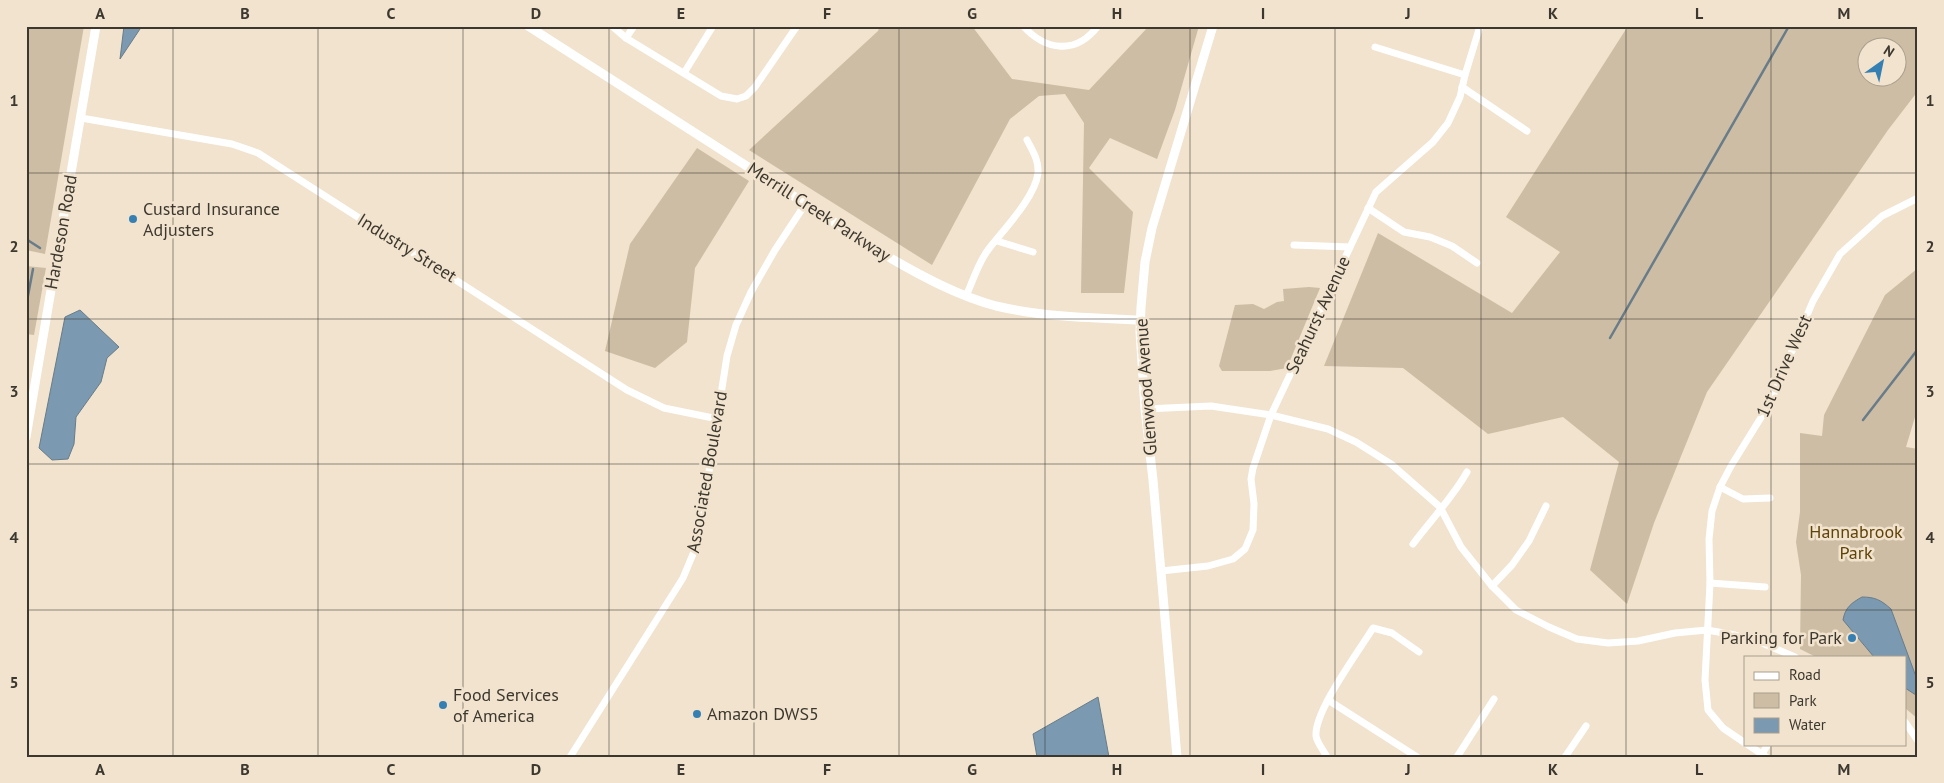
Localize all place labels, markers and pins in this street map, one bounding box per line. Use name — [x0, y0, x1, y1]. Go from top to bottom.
place label: Custard Insurance Adjusters — [143, 197, 280, 241]
marker: Custard Insurance Adjusters — [127, 213, 139, 225]
place label: Parking for Park — [1721, 626, 1842, 649]
marker: Parking for Park — [1846, 632, 1858, 644]
place label: Food Services of America — [453, 683, 559, 727]
marker: Food Services of America — [437, 699, 449, 711]
place label: Amazon DWS5 — [707, 702, 819, 725]
marker: Amazon DWS5 — [691, 708, 703, 720]

